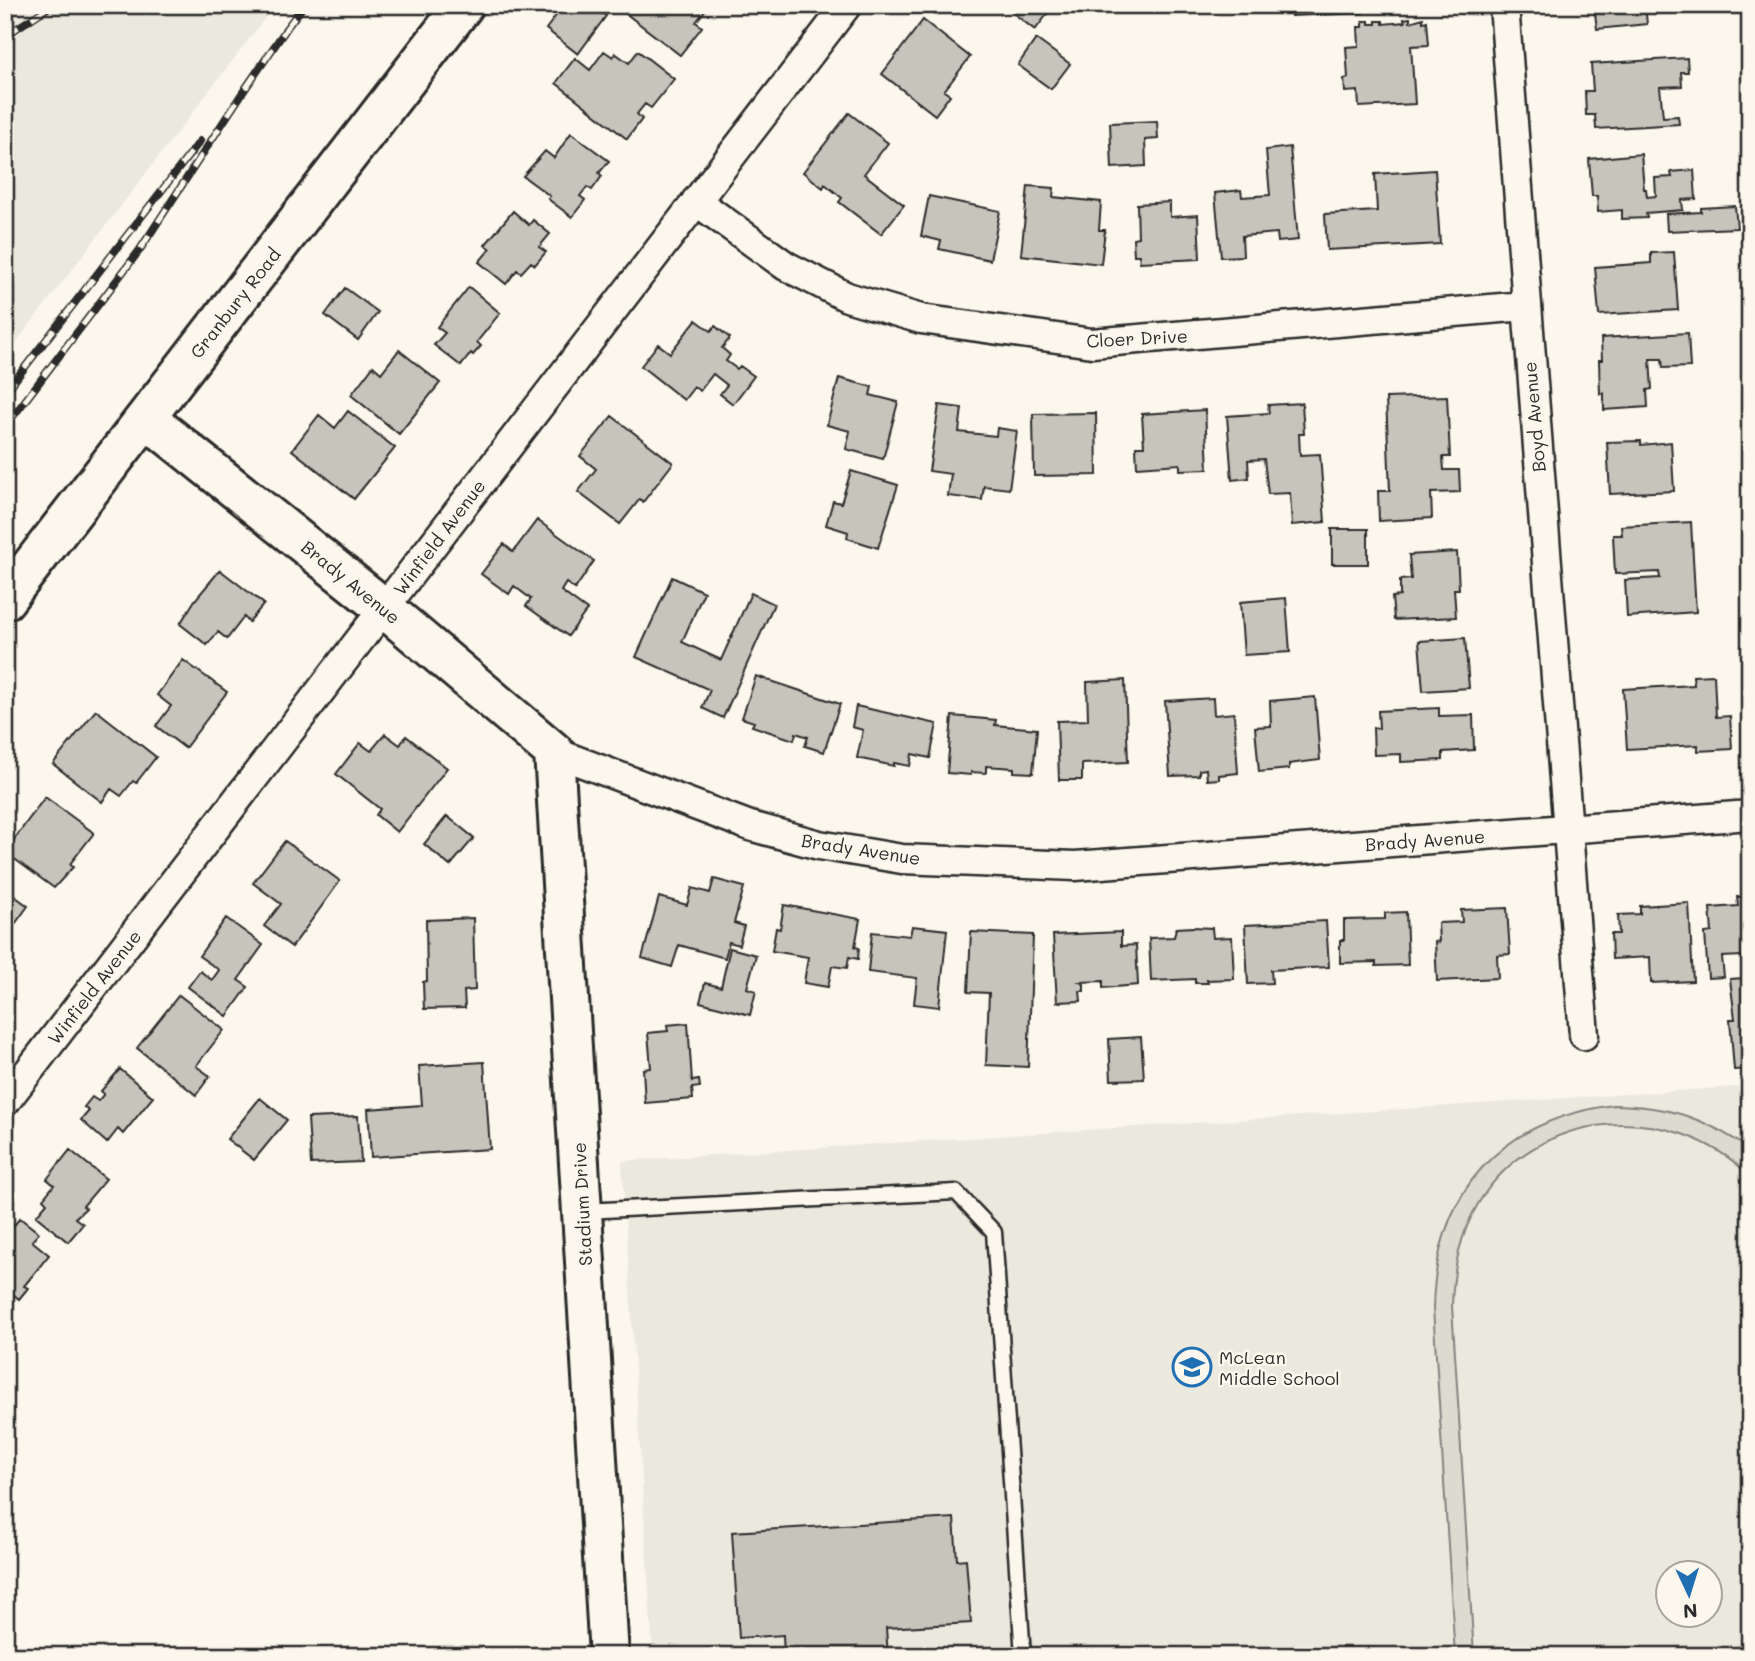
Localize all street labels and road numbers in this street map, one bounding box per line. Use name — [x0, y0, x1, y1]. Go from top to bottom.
street label: Granbury Road — [184, 243, 286, 363]
street label: Cloer Drive — [1086, 323, 1188, 353]
street label: Boyd Avenue — [1517, 361, 1551, 473]
street label: Winfield Avenue — [388, 474, 490, 600]
street label: Brady Avenue — [297, 535, 405, 629]
street label: Brady Avenue — [1364, 824, 1486, 856]
street label: Brady Avenue — [800, 828, 922, 870]
street label: Winfield Avenue — [42, 925, 146, 1049]
street label: Stadium Drive — [567, 1142, 597, 1266]

